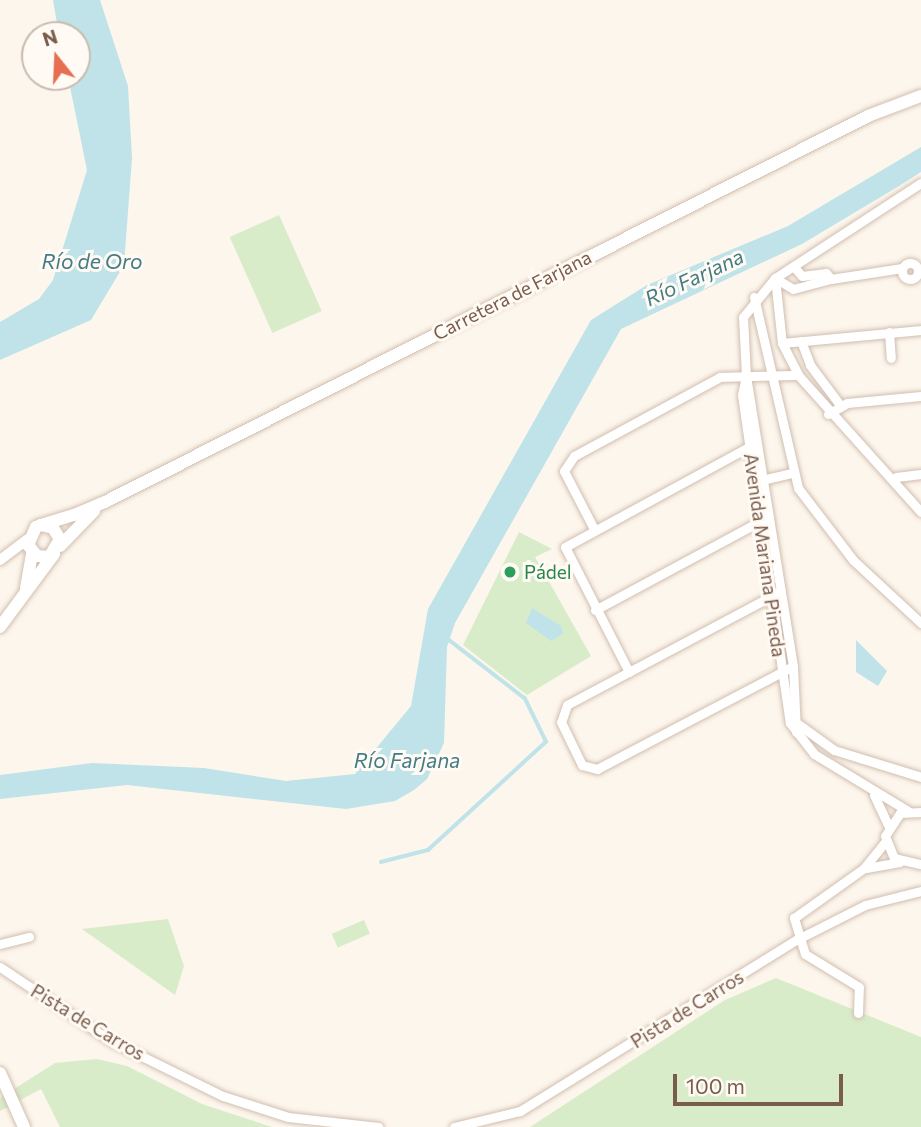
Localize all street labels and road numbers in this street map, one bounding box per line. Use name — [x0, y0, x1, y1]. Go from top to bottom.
street label: Carretera de Farjana — [429, 245, 595, 345]
street label: Avenida Mariana Pineda — [739, 452, 791, 658]
street label: Pista de Carros — [626, 965, 748, 1053]
street label: Pista de Carros — [27, 979, 149, 1065]

